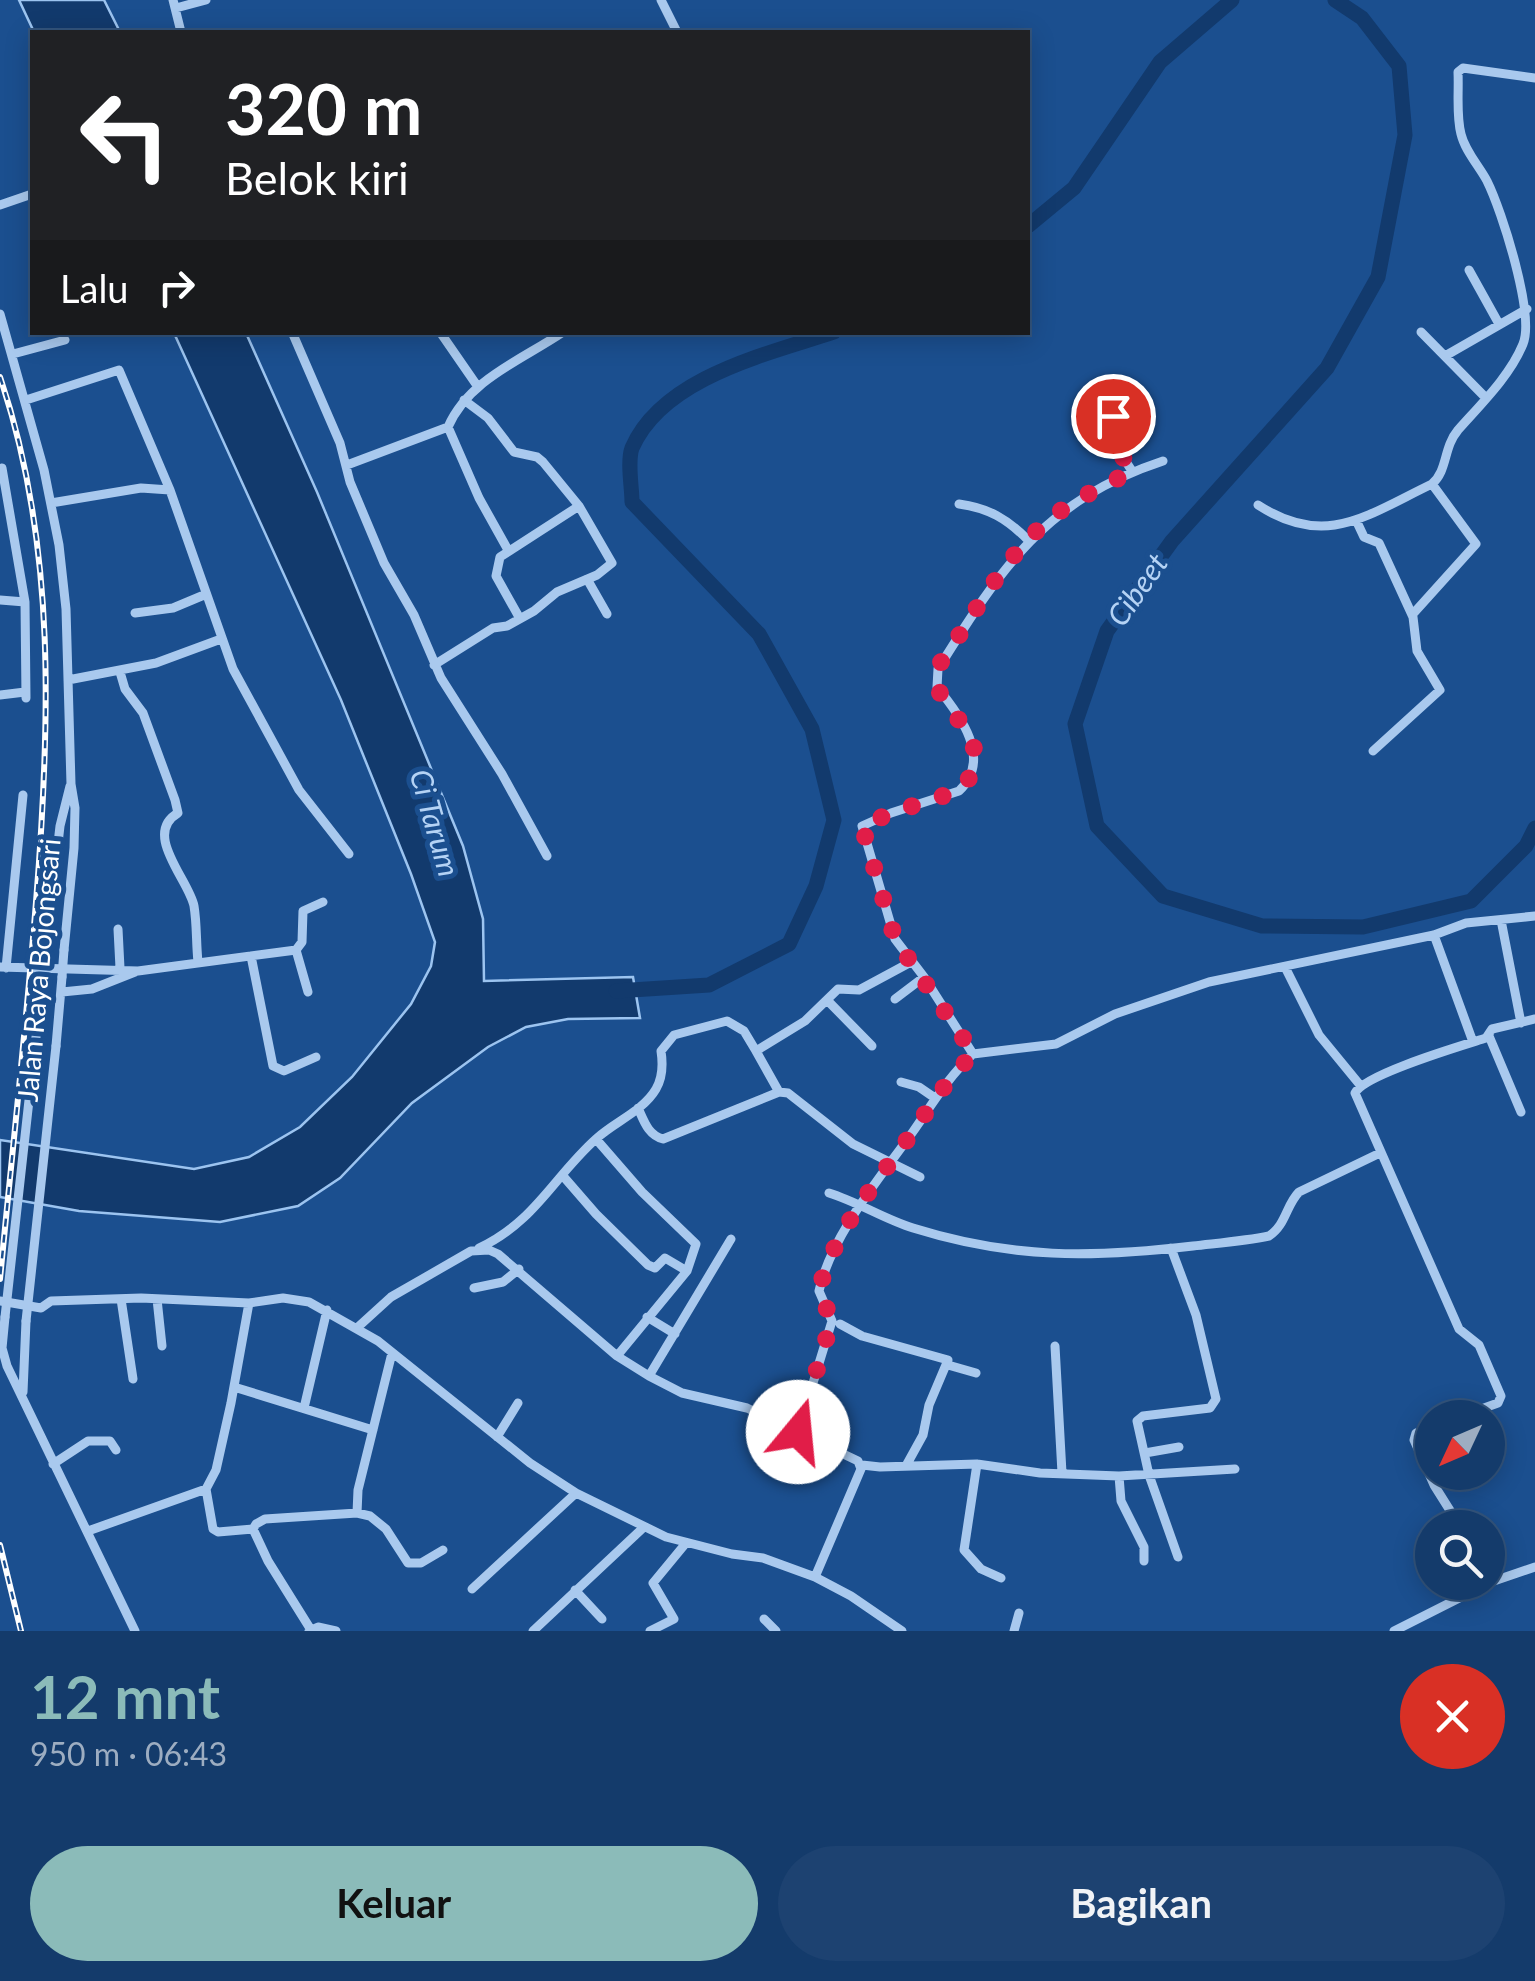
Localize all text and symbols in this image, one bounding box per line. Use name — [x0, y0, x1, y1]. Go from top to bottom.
text: 320 m — [225, 66, 422, 150]
icon: left — [60, 70, 190, 200]
text: Belok kiri — [225, 151, 409, 205]
icon: right — [149, 260, 204, 315]
text: Lalu — [60, 265, 129, 311]
pin — [1071, 374, 1156, 459]
icon: arrive — [1086, 389, 1141, 444]
water label: Cibeet — [1098, 545, 1174, 632]
water label: Ci Tarum — [403, 765, 468, 880]
street label: Jalan Raya Bojongsari — [10, 837, 66, 1103]
position arrow — [746, 1380, 850, 1484]
north arrow — [1415, 1400, 1505, 1490]
map controls — [1415, 1400, 1505, 1600]
button: search — [1415, 1510, 1505, 1600]
text: 12 mnt — [30, 1660, 220, 1732]
button: close — [1400, 1664, 1505, 1769]
text: 950 m · 06:43 — [30, 1734, 227, 1773]
button: Keluar — [30, 1846, 758, 1961]
button: Bagikan — [778, 1846, 1505, 1961]

